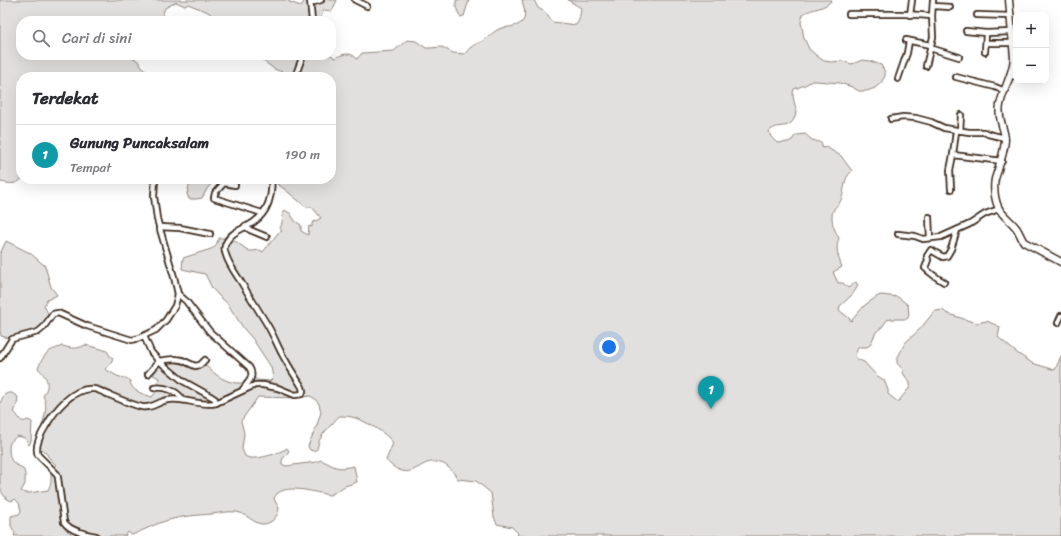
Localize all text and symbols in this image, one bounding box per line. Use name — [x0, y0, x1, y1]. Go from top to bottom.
map controls — [1013, 12, 1049, 84]
button: + — [1013, 12, 1049, 48]
search box — [16, 16, 336, 60]
text: Cari di sini — [62, 25, 132, 51]
icon: search — [30, 27, 52, 49]
button: − — [1013, 48, 1049, 84]
text: Terdekat — [32, 83, 98, 113]
text: Gunung Puncaksalam — [70, 130, 209, 156]
text: 1 — [42, 143, 48, 166]
text: 190 m — [285, 143, 320, 166]
text: Tempat — [70, 156, 111, 179]
your location — [599, 337, 619, 357]
pin: 1 — [698, 376, 724, 409]

